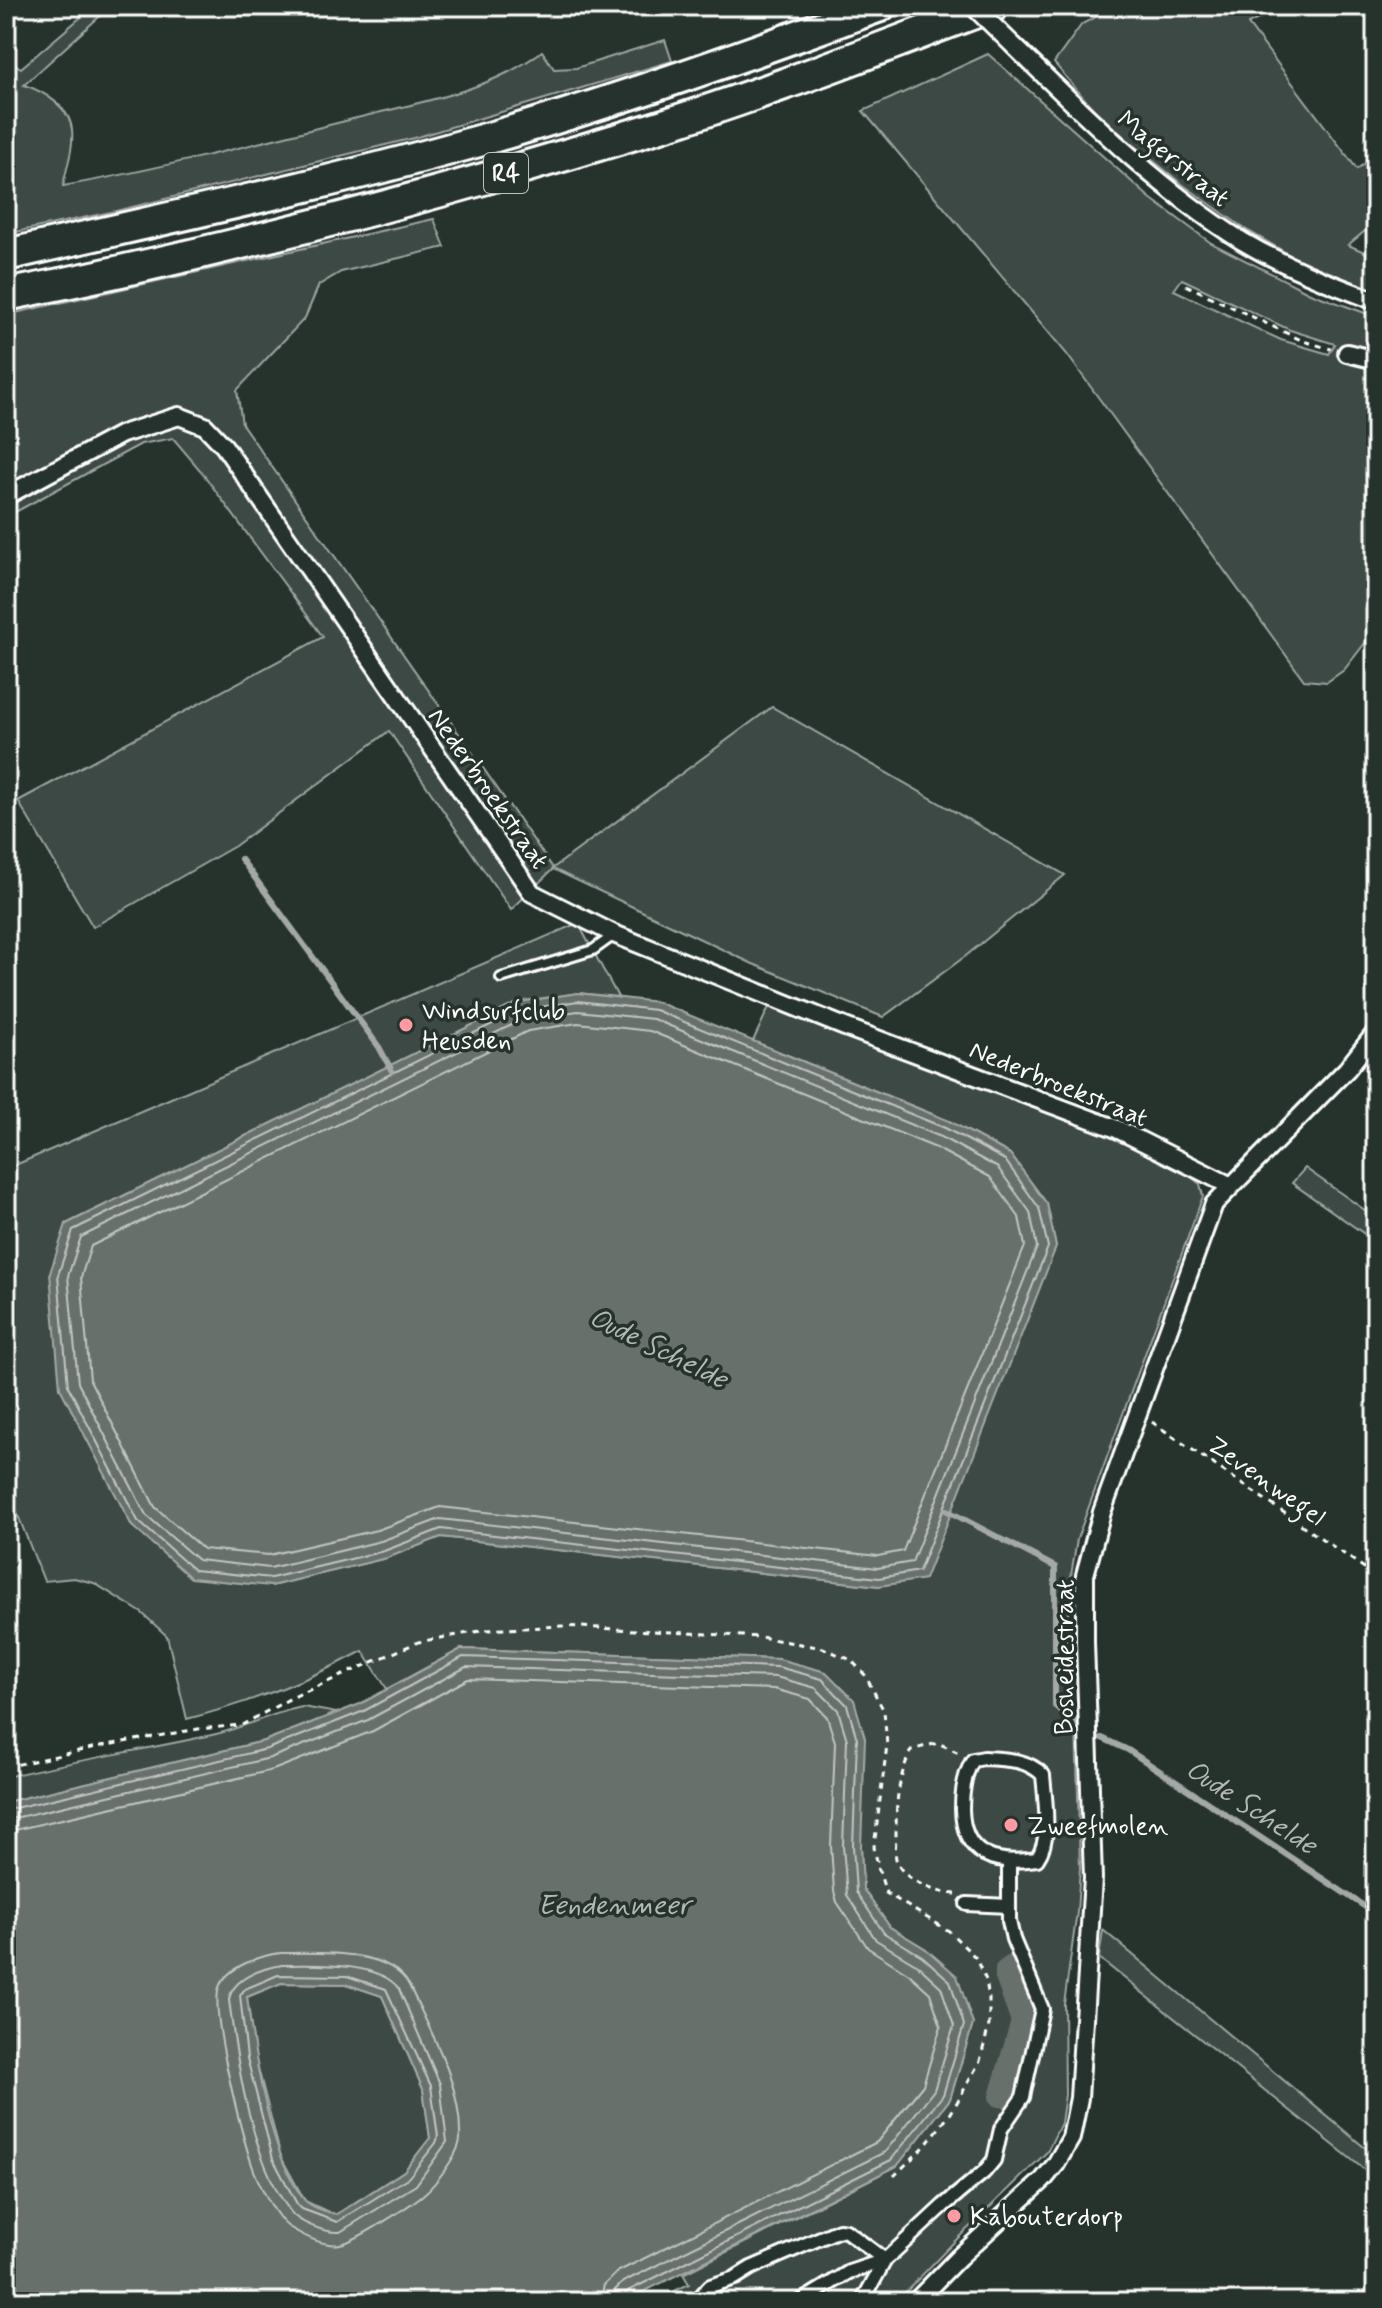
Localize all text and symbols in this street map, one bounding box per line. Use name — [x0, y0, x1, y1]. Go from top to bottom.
street label: Magerstraat — [1107, 104, 1236, 218]
road number: R4 — [484, 153, 528, 193]
street label: Nederbroekstraat — [419, 702, 556, 877]
place label: Windsurfclub Heusden — [422, 995, 565, 1059]
marker: Windsurfclub Heusden — [397, 1016, 415, 1034]
street label: Nederbroekstraat — [964, 1034, 1152, 1136]
water label: Oude Schelde — [583, 1300, 734, 1399]
street label: Zevenwegel — [1198, 1429, 1332, 1537]
street label: Bosheidestraat — [1049, 1579, 1083, 1735]
water label: Oude Schelde — [1178, 1752, 1325, 1865]
place label: Zweefmolen — [1027, 1810, 1168, 1844]
marker: Zweefmolen — [1002, 1816, 1020, 1834]
water label: Eendenmeer — [538, 1888, 694, 1925]
place label: Kabouterdorp — [970, 2201, 1124, 2235]
marker: Kabouterdorp — [945, 2207, 963, 2225]

